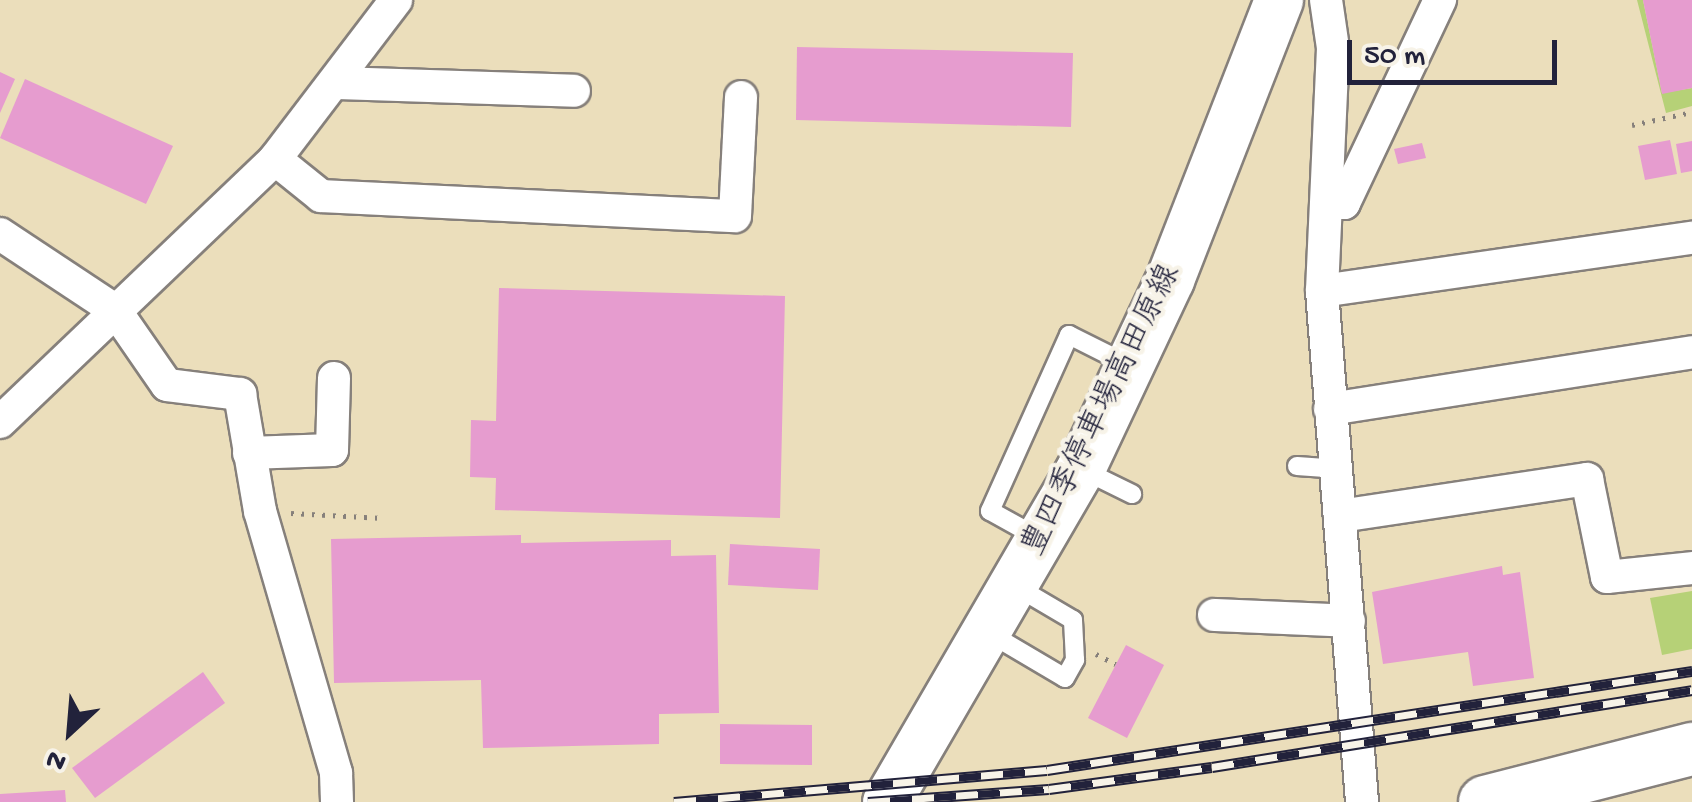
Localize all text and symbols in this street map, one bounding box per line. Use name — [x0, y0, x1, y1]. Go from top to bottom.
scale bar — [1352, 20, 1562, 82]
text: 50 m — [1364, 40, 1425, 75]
street label: 豊四季停車場高田原線 — [1016, 259, 1190, 563]
north arrow — [20, 682, 120, 782]
text: N — [41, 741, 72, 778]

